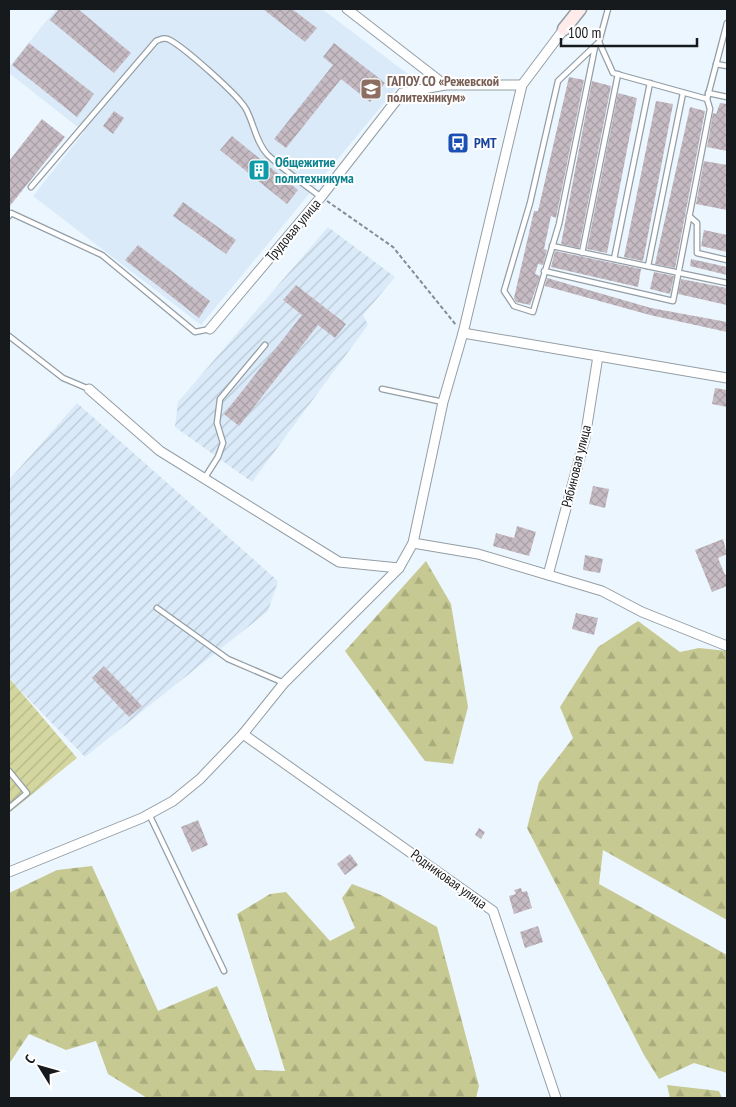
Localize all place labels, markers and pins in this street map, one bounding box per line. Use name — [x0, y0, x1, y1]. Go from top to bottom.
place label: ГАПОУ СО «Режевской политехникум» — [387, 72, 499, 106]
school or university icon: ГАПОУ СО «Режевской политехникум» — [359, 77, 383, 101]
bus stop icon: РМТ — [446, 131, 470, 155]
place label: РМТ — [474, 134, 497, 152]
place label: Общежитие политехникума — [275, 153, 354, 187]
building icon: Общежитие политехникума — [247, 158, 271, 182]

